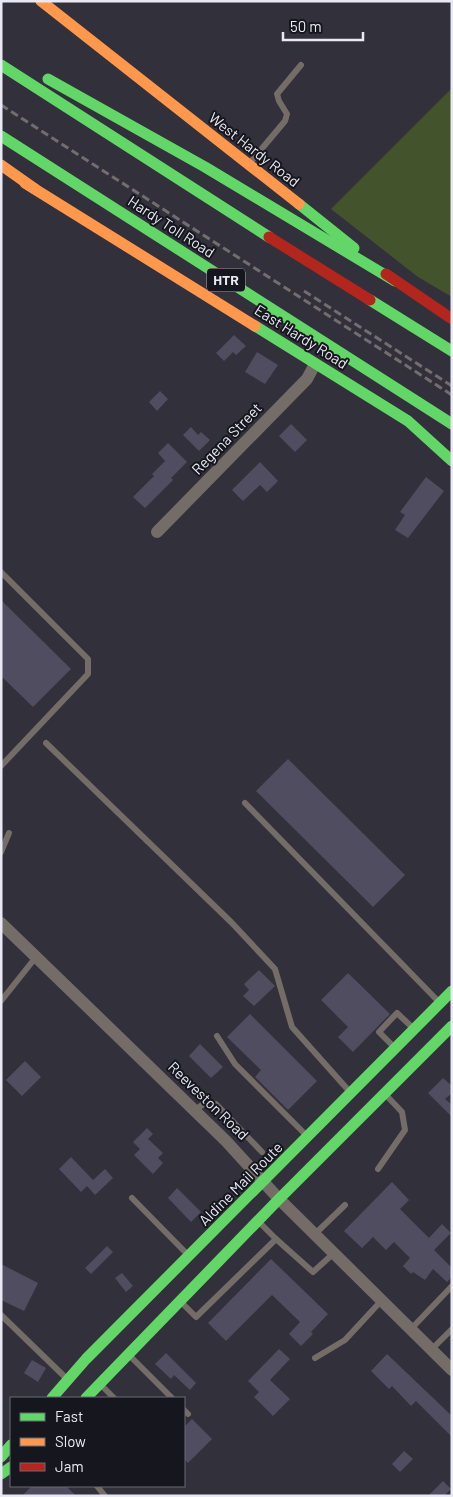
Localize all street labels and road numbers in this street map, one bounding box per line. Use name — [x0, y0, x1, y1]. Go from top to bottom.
street label: West Hardy Road — [206, 108, 304, 190]
street label: Hardy Toll Road — [125, 191, 218, 261]
road number: HTR — [207, 268, 245, 292]
street label: East Hardy Road — [252, 300, 351, 372]
street label: Regena Street — [188, 399, 265, 478]
street label: Reeveston Road — [165, 1057, 253, 1143]
street label: Aldine Mail Route — [195, 1138, 286, 1229]

